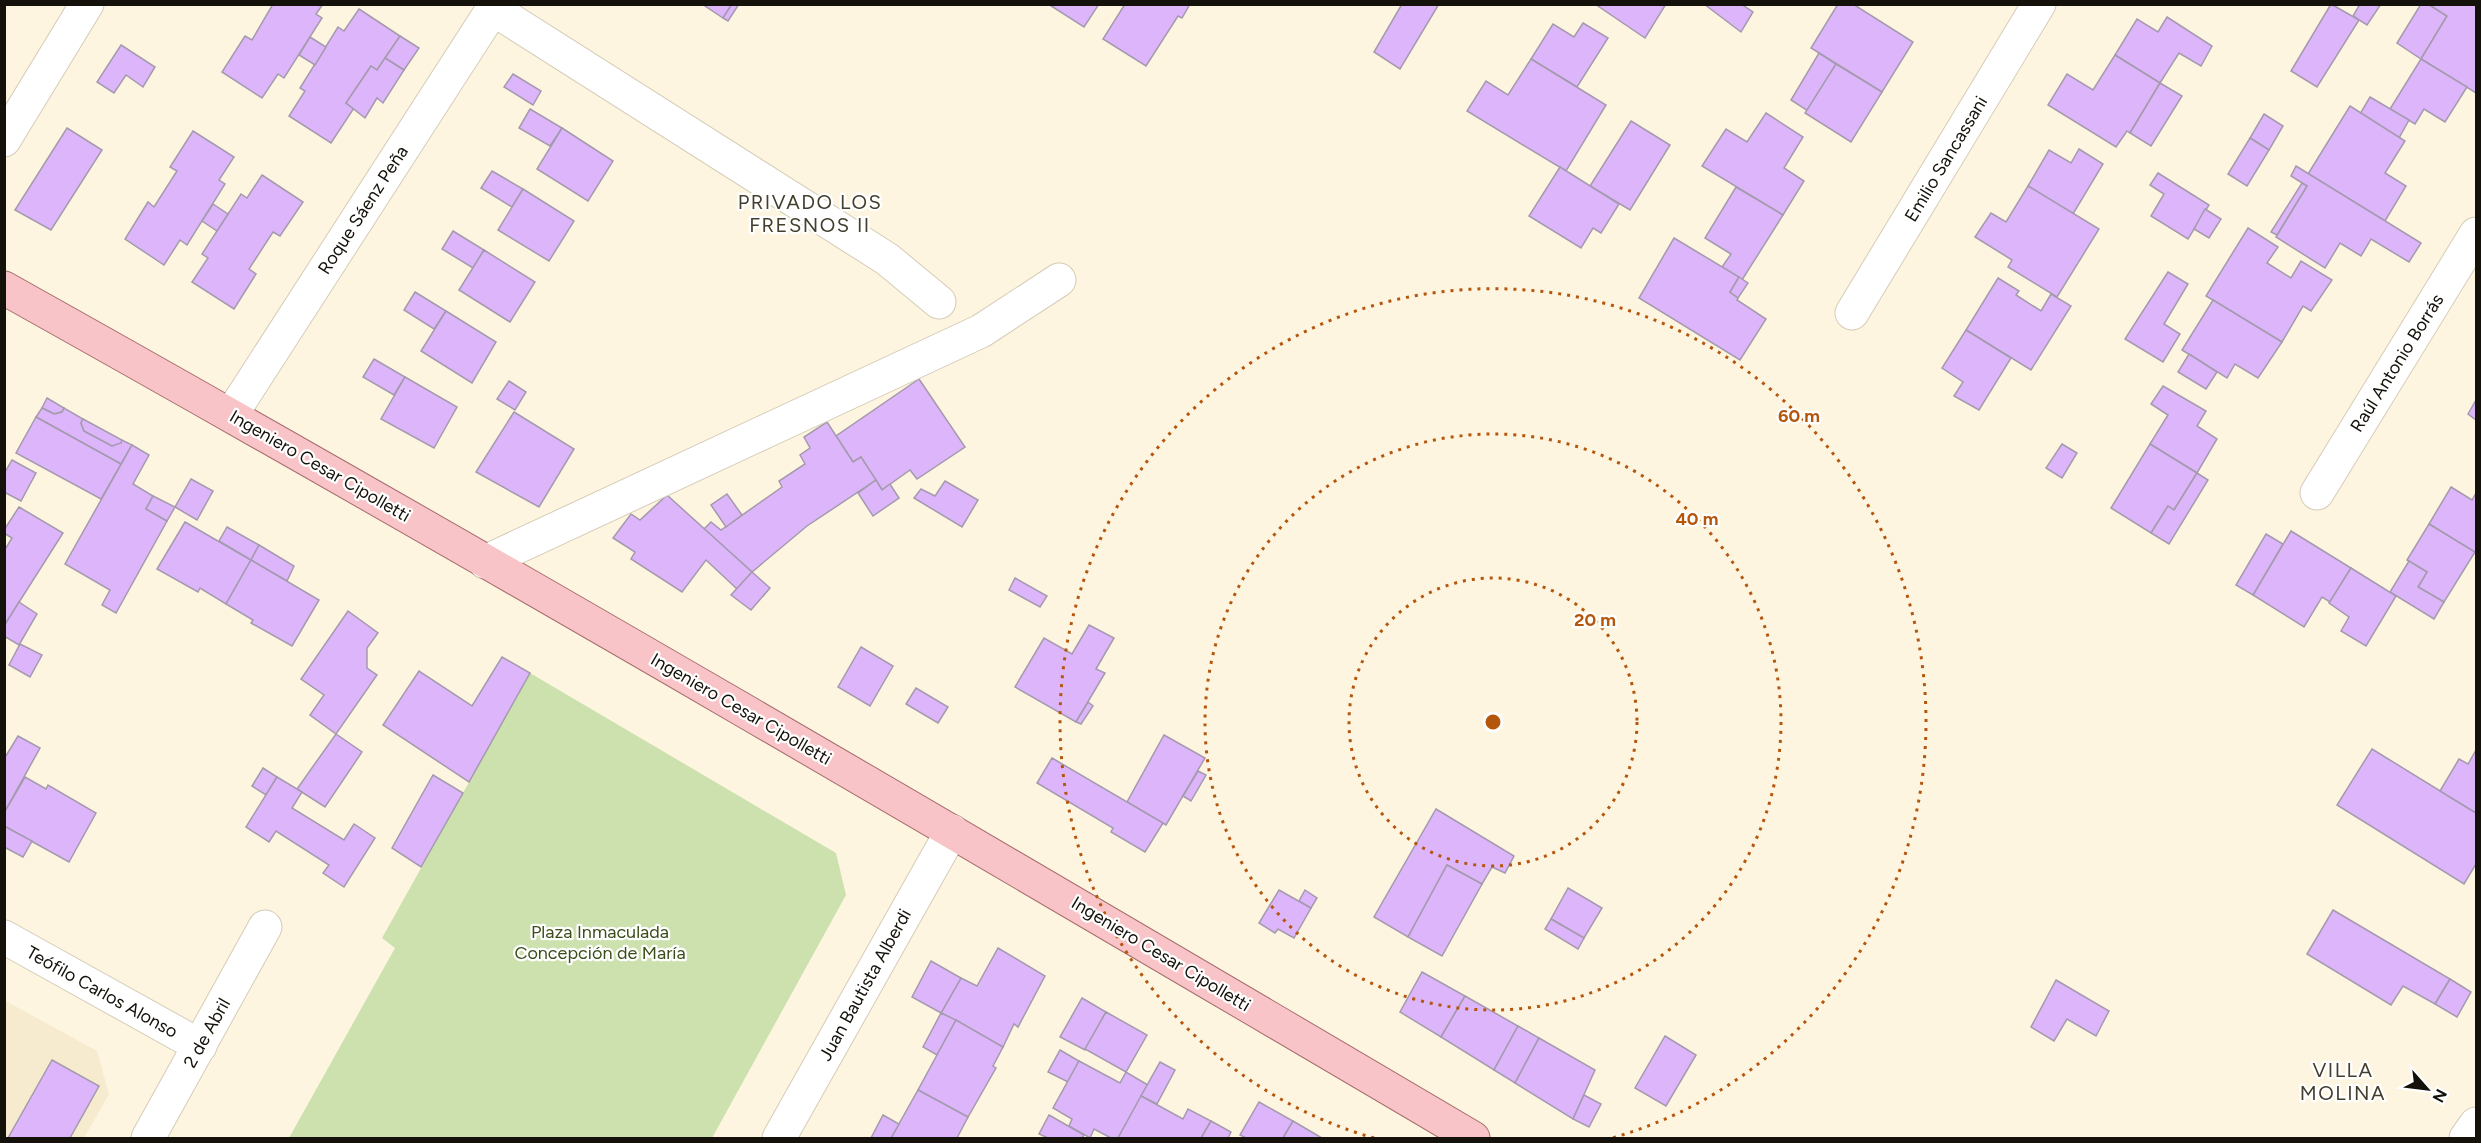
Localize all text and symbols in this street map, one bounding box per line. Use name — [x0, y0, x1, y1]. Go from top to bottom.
street label: Emilio Sancassani — [1900, 92, 1992, 226]
street label: Roque Sáenz Peña — [313, 141, 413, 279]
district label: PRIVADO LOS FRESNOS II — [738, 190, 882, 237]
street label: Raúl Antonio Borrás — [2346, 290, 2448, 436]
street label: Ingeniero Cesar Cipolletti — [226, 405, 414, 527]
text: 60 m — [1778, 405, 1820, 427]
text: 40 m — [1675, 508, 1719, 530]
text: 20 m — [1574, 609, 1616, 631]
street label: Ingeniero Cesar Cipolletti — [647, 648, 835, 770]
centre of rings — [1483, 712, 1503, 732]
street label: Ingeniero Cesar Cipolletti — [1067, 892, 1255, 1016]
street label: Juan Bautista Alberdi — [814, 905, 916, 1065]
park label: Plaza Inmaculada Concepción de María — [514, 921, 686, 964]
street label: Teófilo Carlos Alonso — [22, 941, 182, 1043]
street label: 2 de Abril — [179, 994, 235, 1072]
district label: VILLA MOLINA — [2300, 1058, 2386, 1105]
north arrow — [2397, 1059, 2457, 1119]
text: N — [2429, 1086, 2451, 1106]

